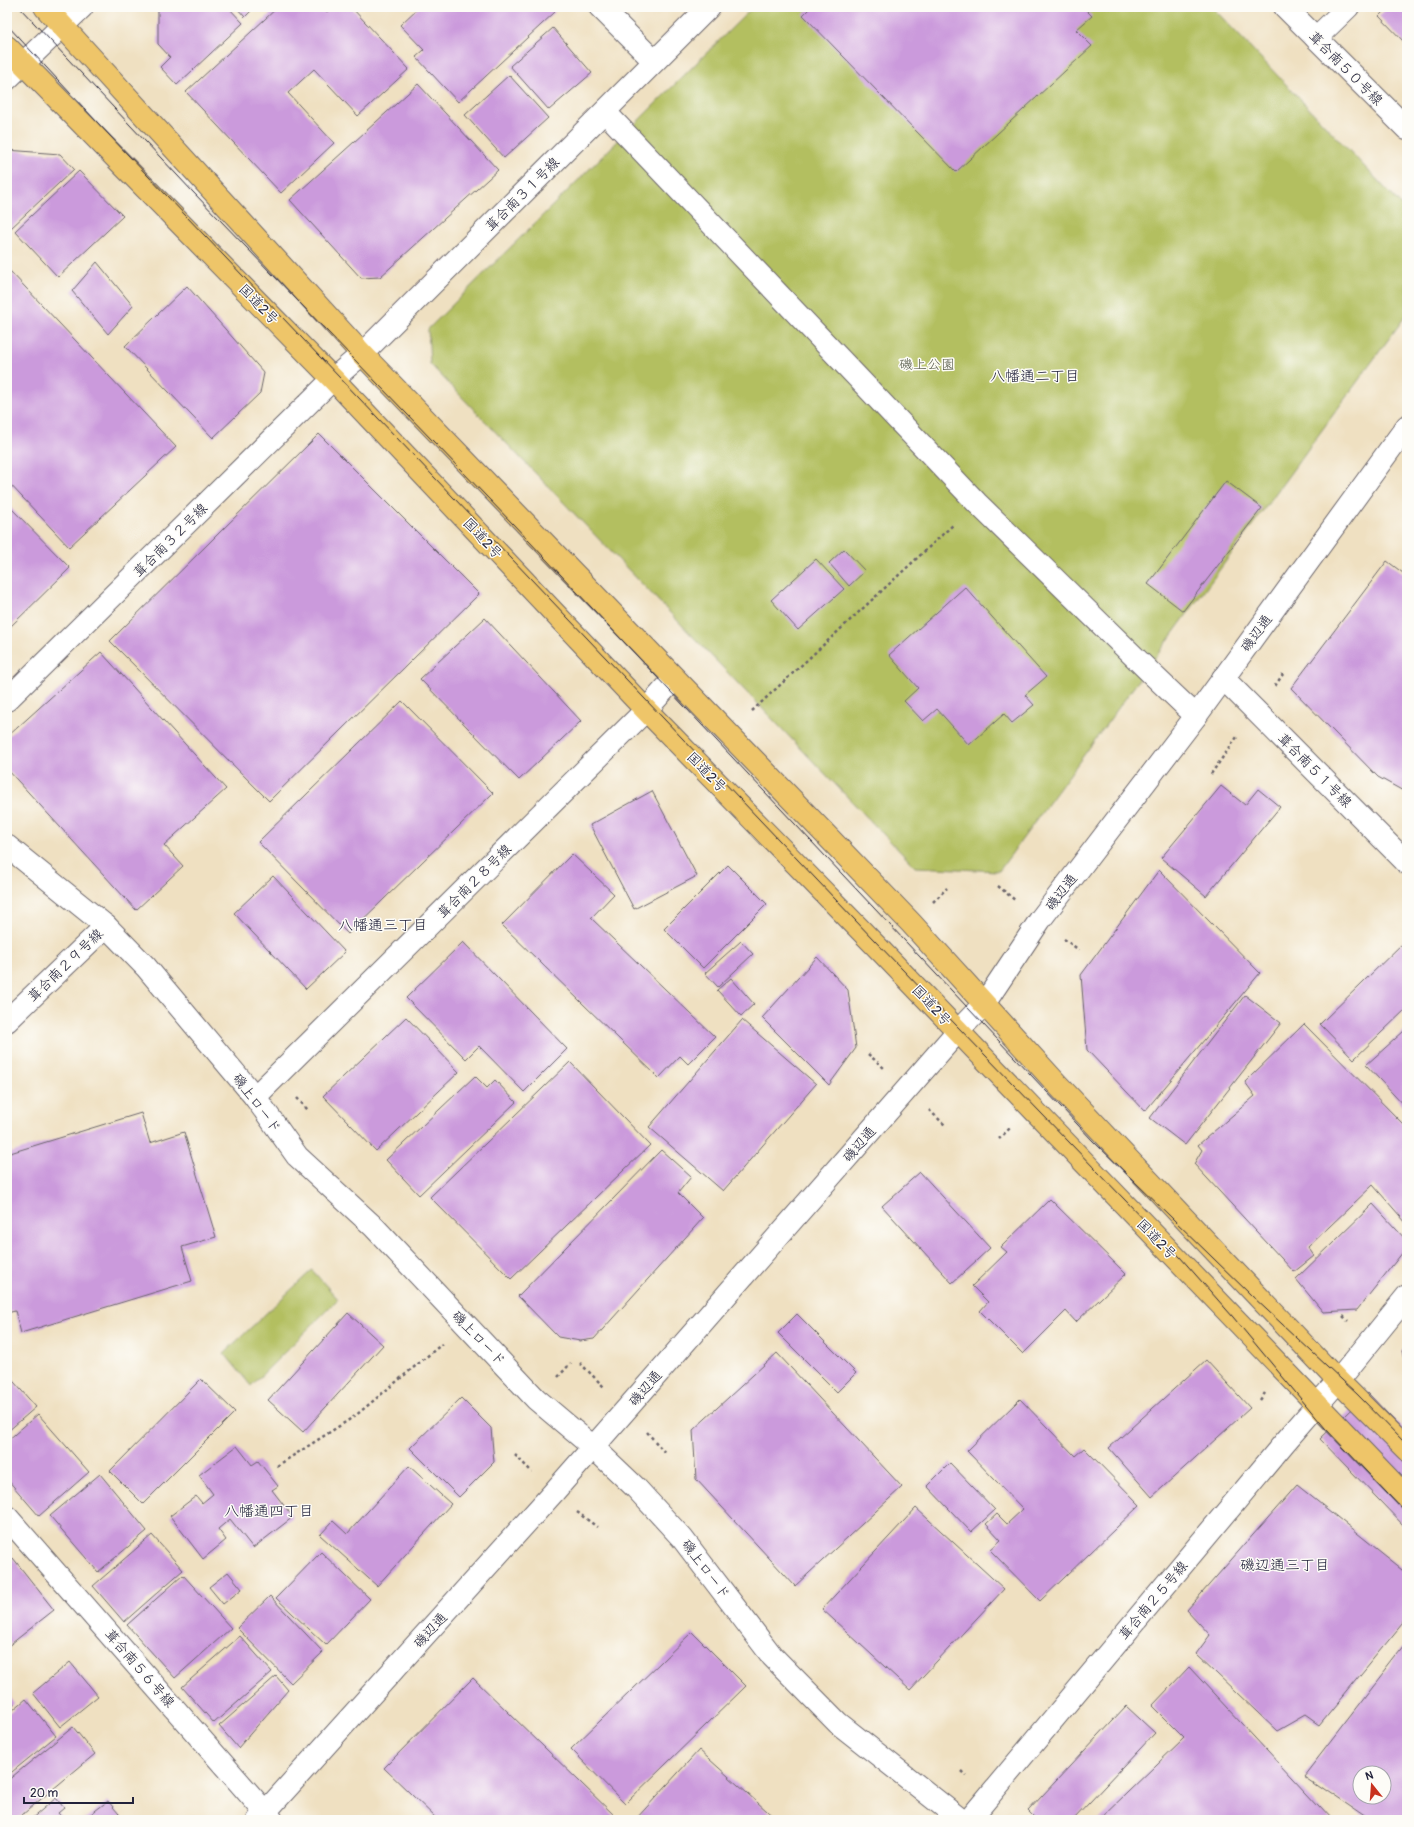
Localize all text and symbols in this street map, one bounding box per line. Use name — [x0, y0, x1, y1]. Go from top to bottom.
street label: 葺合南５０号線 — [1305, 28, 1386, 109]
street label: 葺合南３１号線 — [482, 154, 563, 235]
street label: 国道2号 — [235, 281, 282, 328]
park label: 磯上公園 — [899, 356, 955, 373]
district label: 八幡通二丁目 — [990, 367, 1080, 386]
street label: 葺合南３２号線 — [130, 500, 211, 581]
street label: 国道2号 — [459, 514, 506, 562]
street label: 磯辺通 — [1237, 611, 1276, 655]
street label: 葺合南５１号線 — [1274, 730, 1355, 811]
street label: 国道2号 — [683, 749, 730, 796]
street label: 葺合南２８号線 — [434, 841, 515, 922]
street label: 磯辺通 — [1042, 870, 1081, 914]
district label: 八幡通三丁目 — [338, 916, 428, 935]
street label: 葺合南２９号線 — [24, 925, 106, 1006]
street label: 国道2号 — [908, 981, 955, 1029]
street label: 磯上ロード — [229, 1070, 284, 1136]
street label: 磯辺通 — [839, 1123, 880, 1166]
street label: 国道2号 — [1133, 1216, 1180, 1263]
street label: 磯上ロード — [448, 1307, 509, 1369]
street label: 磯辺通 — [625, 1367, 666, 1410]
district label: 八幡通四丁目 — [224, 1502, 314, 1521]
street label: 磯上ロード — [678, 1536, 733, 1602]
district label: 磯辺通三丁目 — [1240, 1556, 1330, 1575]
street label: 葺合南２５号線 — [1115, 1557, 1191, 1643]
street label: 磯辺通 — [410, 1609, 451, 1652]
street label: 葺合南５６号線 — [101, 1626, 178, 1711]
north arrow — [1352, 1765, 1392, 1805]
text: N — [1364, 1768, 1375, 1783]
scale bar — [24, 1779, 133, 1805]
text: 20 m — [30, 1786, 59, 1801]

